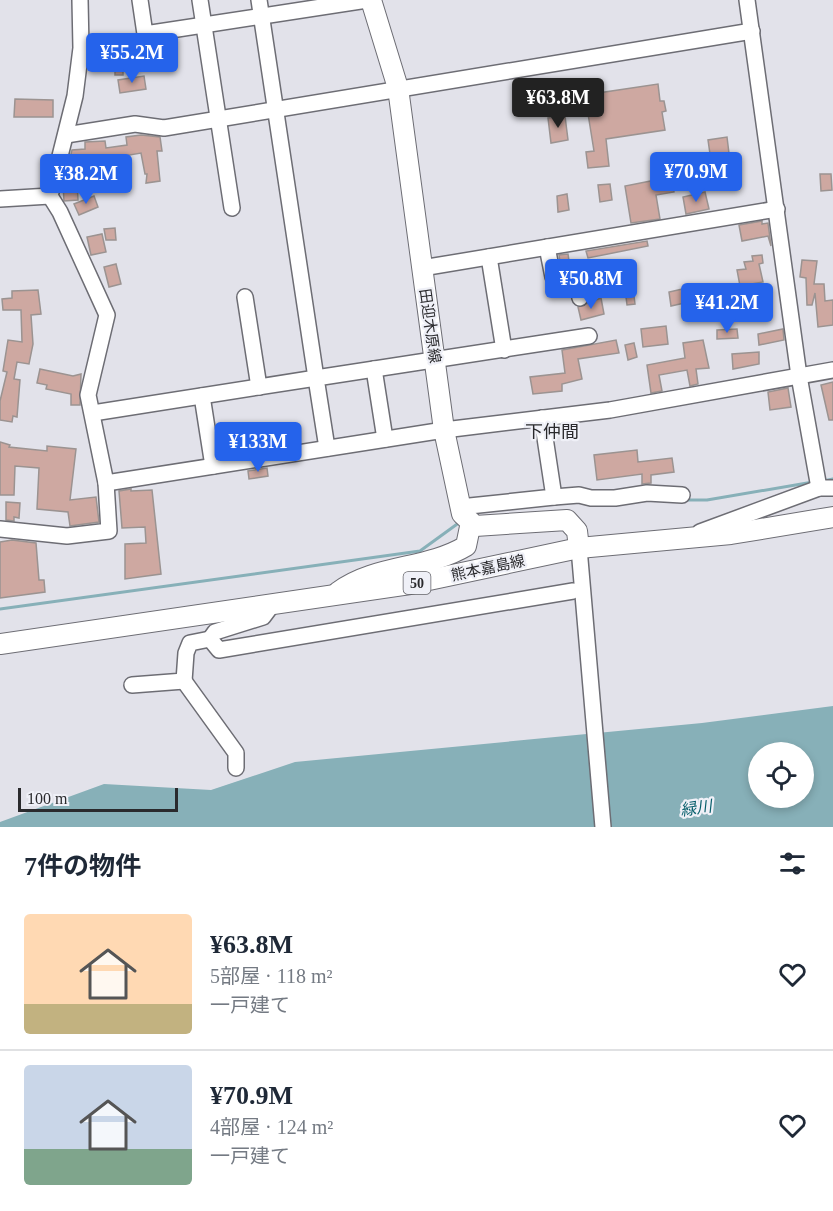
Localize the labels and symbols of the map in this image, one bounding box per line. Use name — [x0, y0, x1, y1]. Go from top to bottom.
pin: ¥55.2M — [83, 33, 181, 84]
pin: ¥63.8M — [509, 78, 607, 129]
pin: ¥70.9M — [647, 152, 745, 203]
pin: ¥38.2M — [37, 154, 135, 205]
pin: ¥50.8M — [542, 259, 640, 310]
pin: ¥41.2M — [678, 283, 776, 334]
street label: 田迎木原線 — [417, 288, 443, 364]
pin: ¥133M — [216, 422, 300, 473]
district label: 下仲間 — [525, 422, 579, 442]
street label: 熊本嘉島線 — [450, 552, 526, 584]
road number: 50 — [404, 572, 430, 594]
scale bar — [18, 785, 178, 812]
water label: 緑川 — [679, 797, 715, 819]

